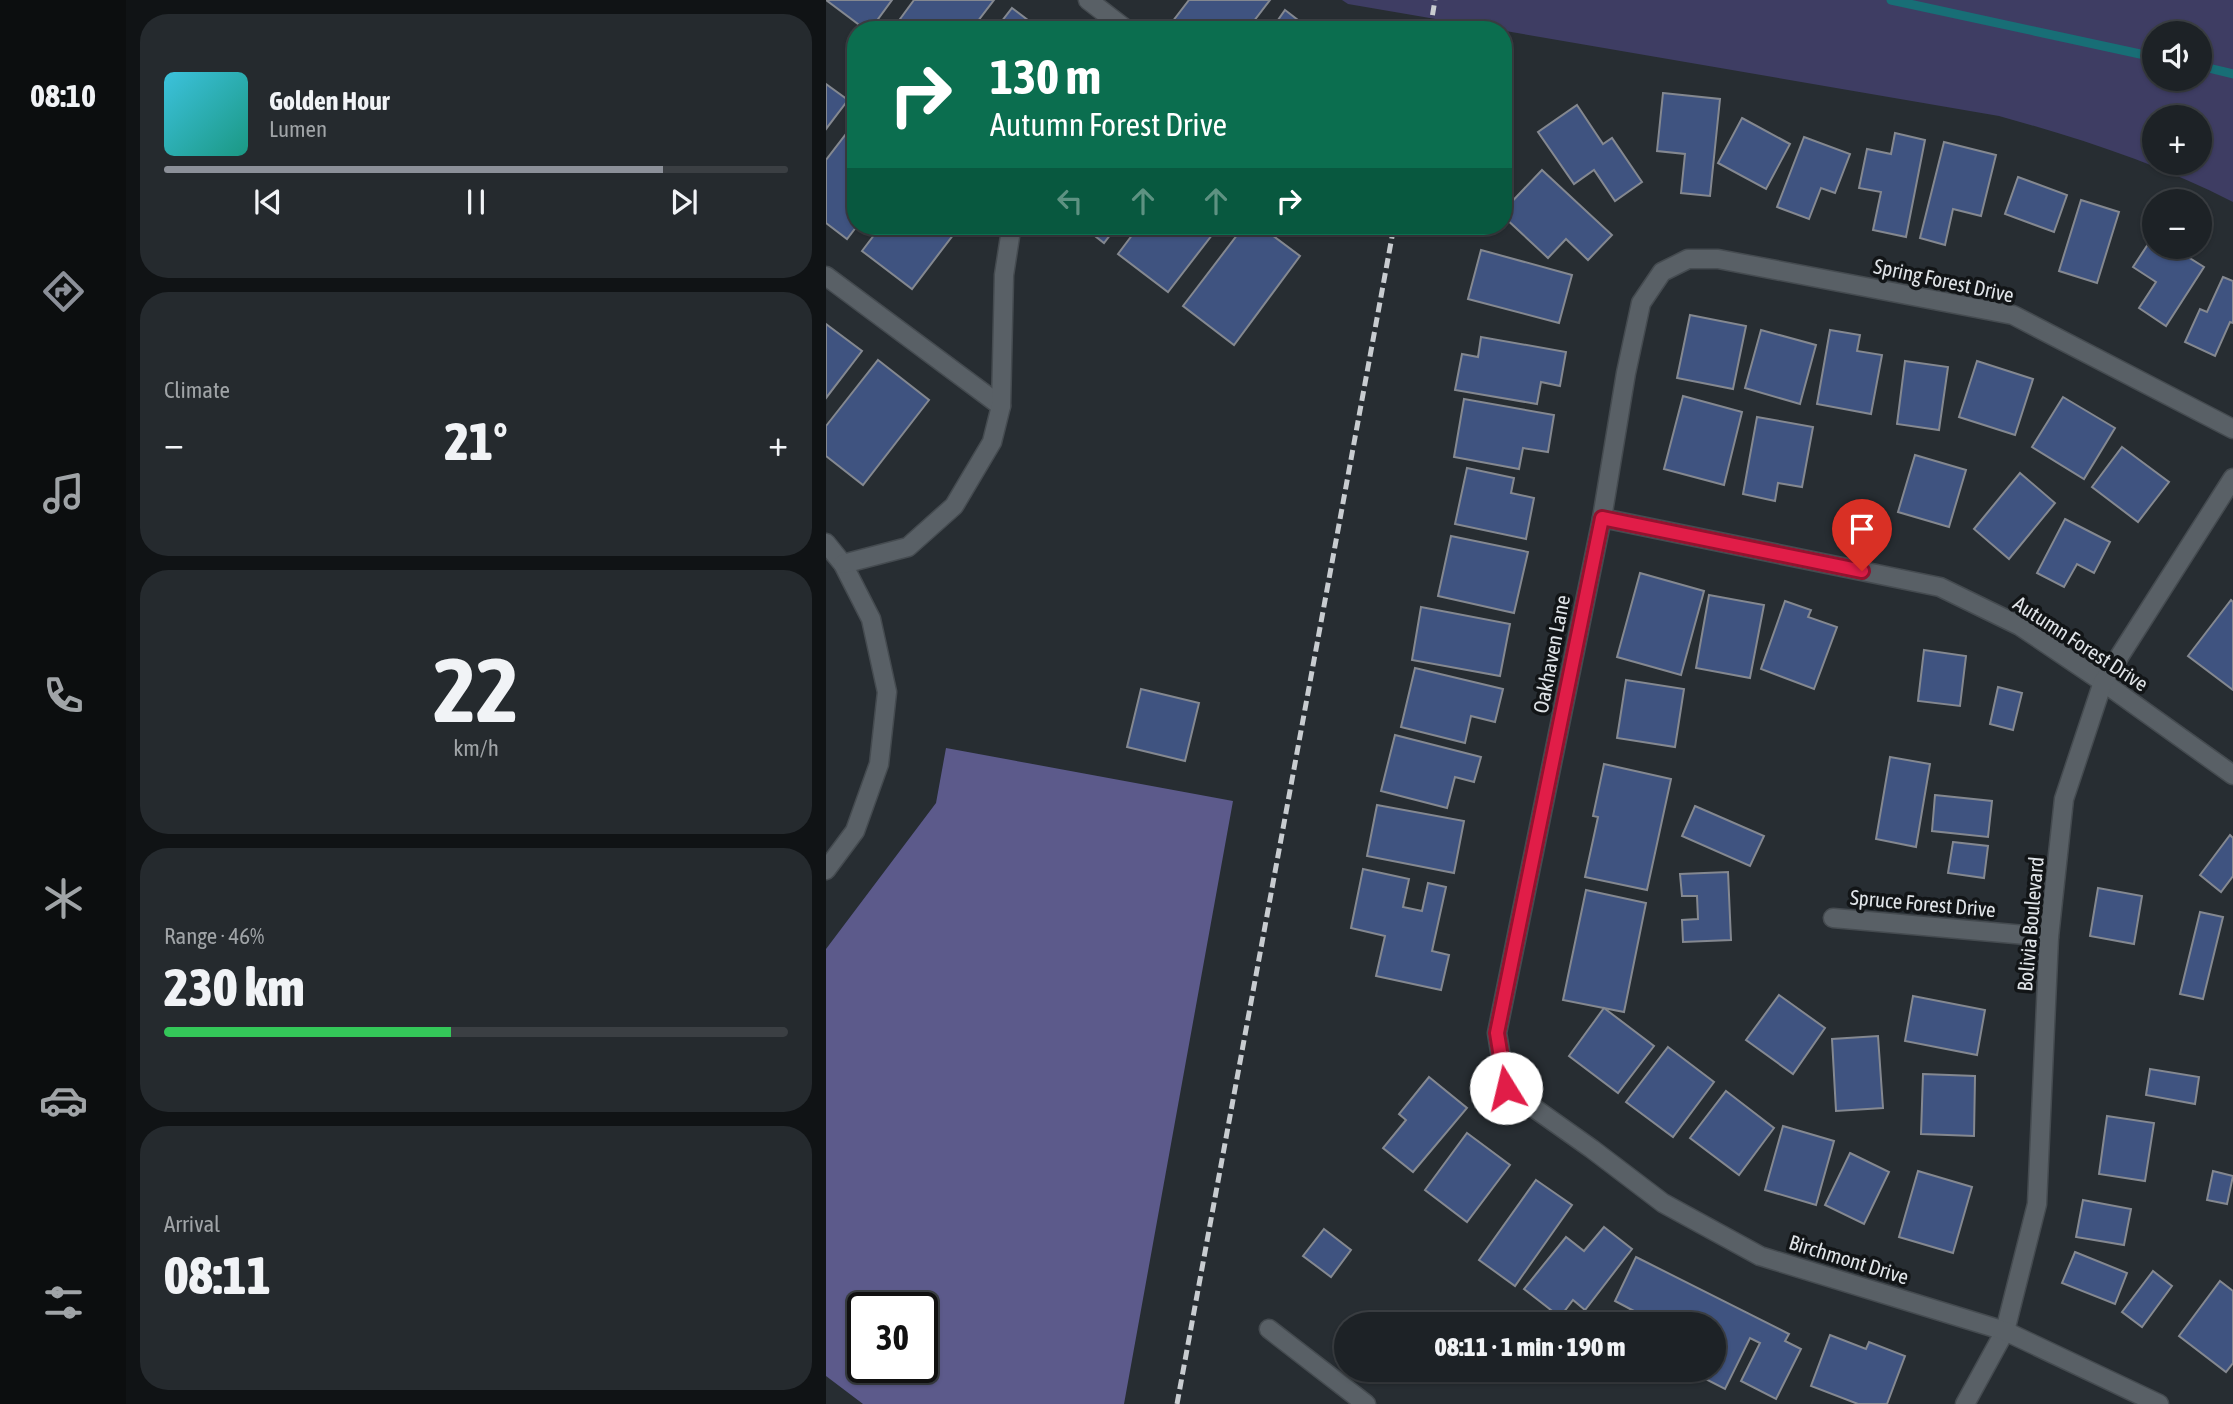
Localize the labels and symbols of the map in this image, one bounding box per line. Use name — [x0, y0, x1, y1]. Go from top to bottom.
street label: Spring Forest Drive — [1872, 253, 2016, 307]
pin — [1832, 499, 1892, 571]
street label: Autumn Forest Drive — [2009, 591, 2153, 695]
street label: Oakhaven Lane — [1528, 593, 1574, 715]
street label: Bolivia Boulevard — [2012, 856, 2048, 992]
street label: Spruce Forest Drive — [1849, 885, 1997, 921]
position arrow — [1469, 1051, 1543, 1125]
street label: Birchmont Drive — [1786, 1229, 1912, 1289]
speed limit sign: 30 — [847, 1292, 938, 1383]

